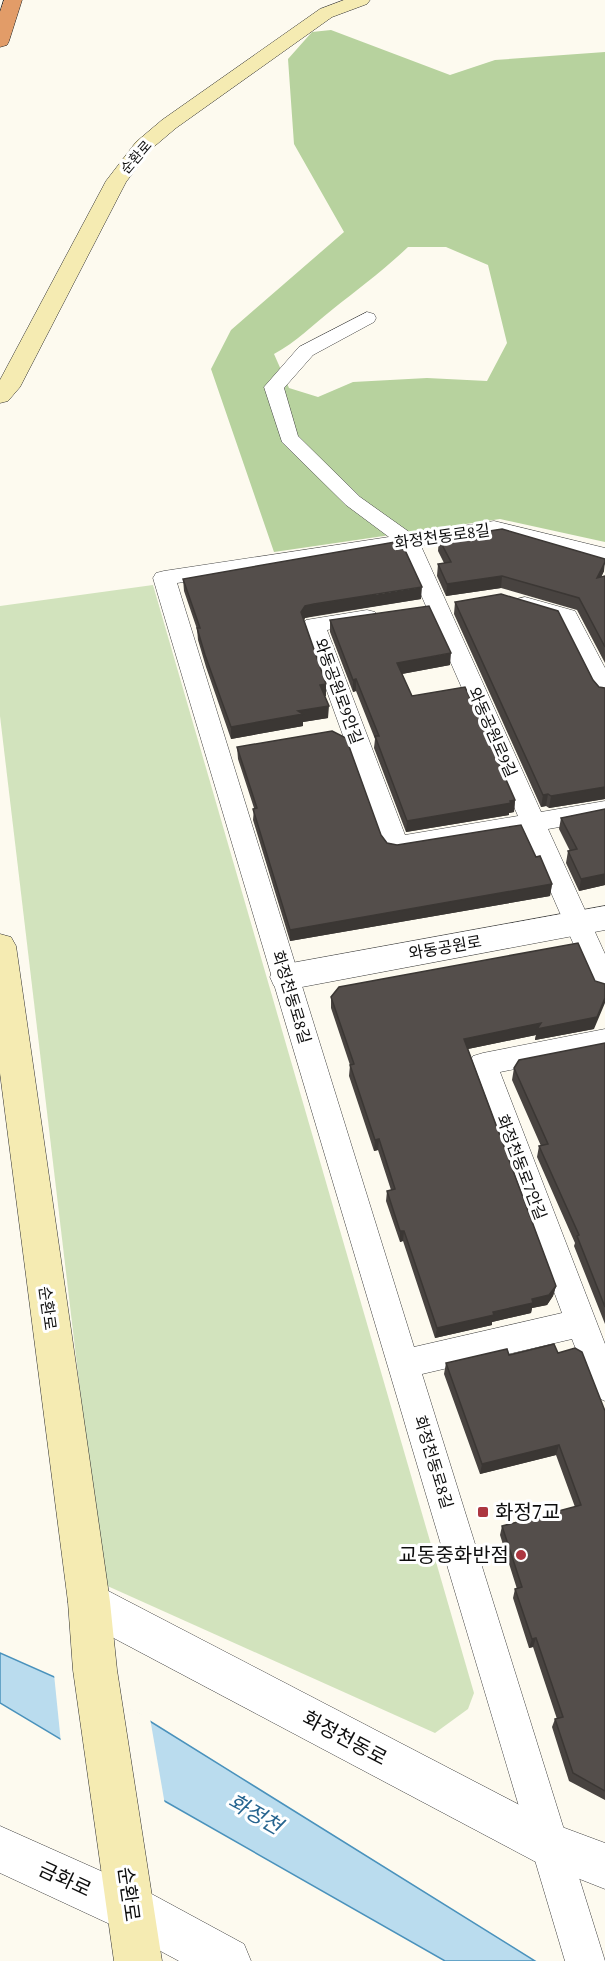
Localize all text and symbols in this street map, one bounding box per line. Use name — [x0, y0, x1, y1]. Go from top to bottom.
street label: 순환로 — [116, 136, 156, 178]
street label: 화정천동로8길 — [393, 518, 491, 554]
street label: 와동공원로9안길 — [310, 635, 368, 747]
street label: 와동공원로9길 — [463, 684, 523, 780]
street label: 와동공원로 — [407, 930, 483, 964]
street label: 화정천동로8길 — [267, 948, 317, 1046]
street label: 화정천동로7안길 — [492, 1111, 552, 1223]
street label: 순환로 — [34, 1285, 62, 1332]
street label: 화정천동로8길 — [409, 1413, 459, 1511]
place label: 화정7교 — [495, 1498, 560, 1526]
marker: 화정7교 — [476, 1505, 490, 1519]
place label: 교동중화반점 — [399, 1541, 509, 1569]
marker: 교동중화반점 — [514, 1548, 528, 1562]
street label: 화정천동로 — [298, 1704, 392, 1772]
water label: 화정천 — [223, 1787, 290, 1842]
street label: 금화로 — [34, 1855, 96, 1903]
street label: 순환로 — [111, 1865, 147, 1923]

